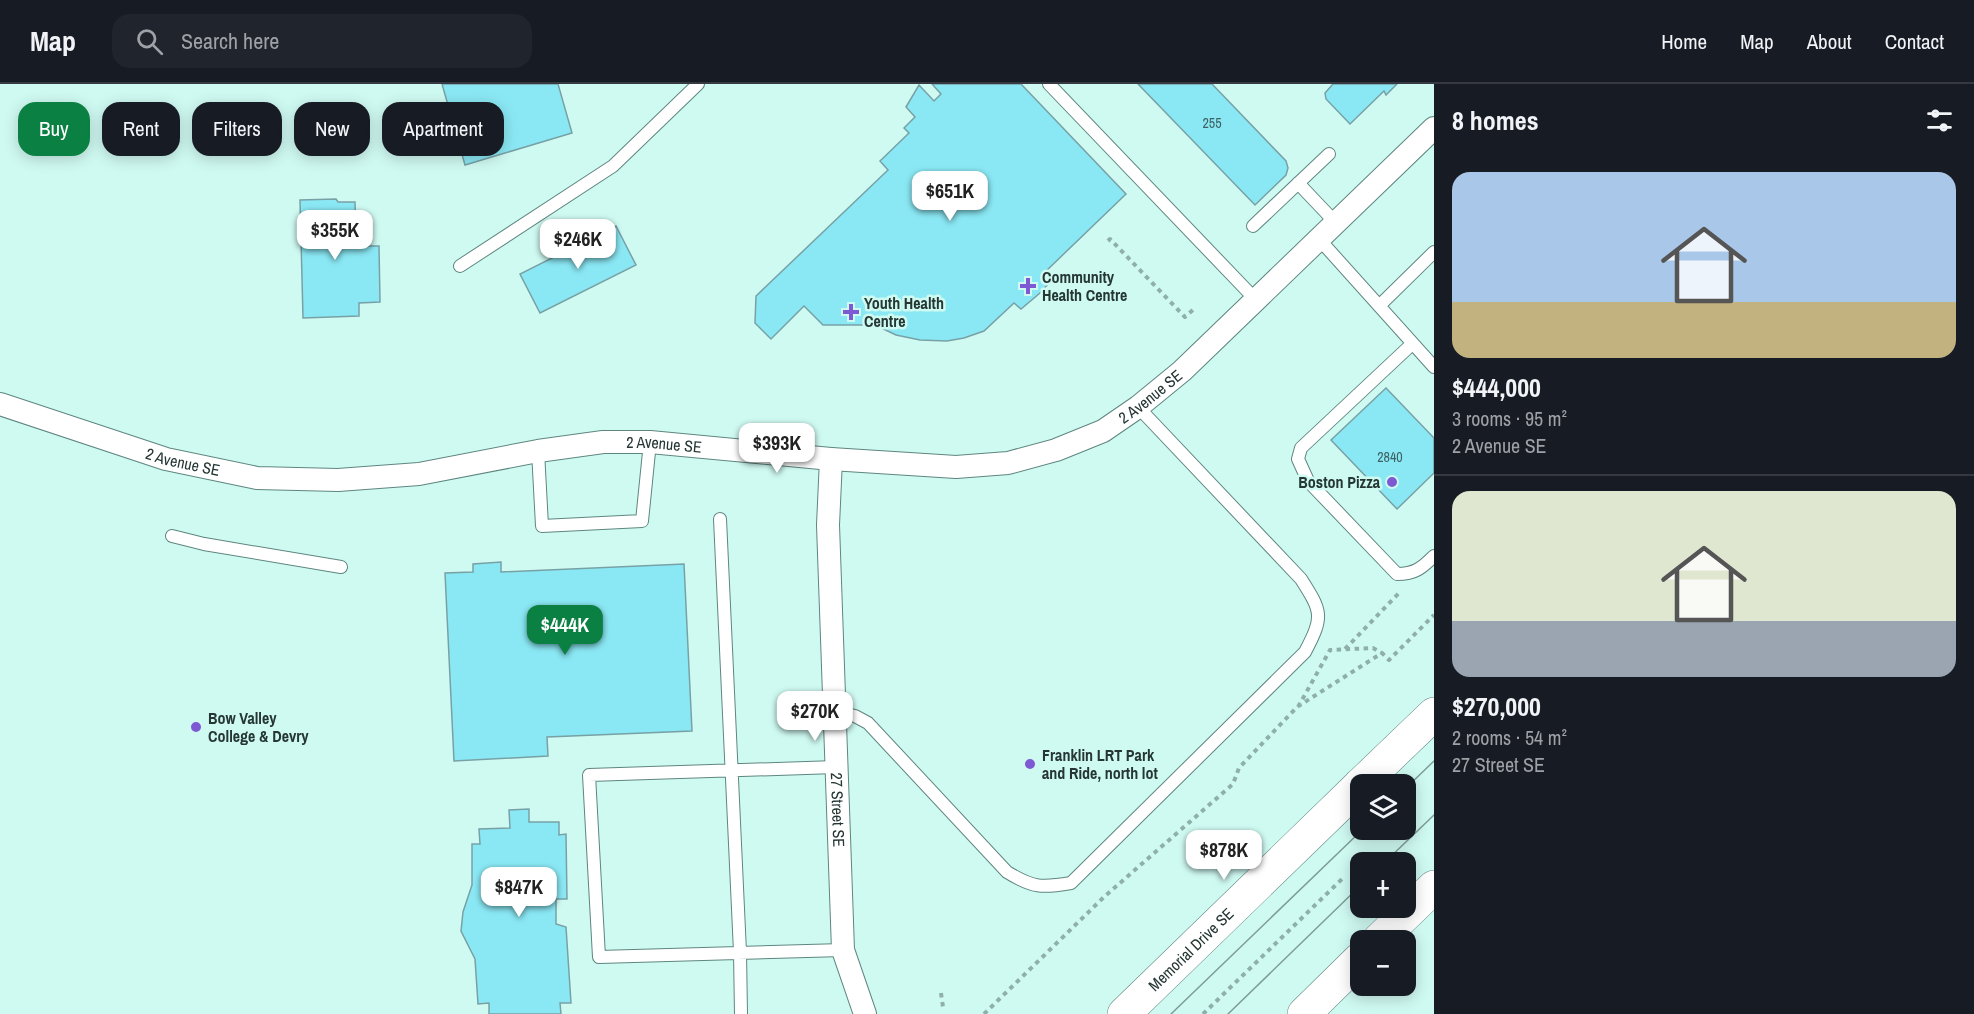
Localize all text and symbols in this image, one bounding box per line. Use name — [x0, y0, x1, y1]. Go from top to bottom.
search box — [112, 14, 532, 68]
text: Map — [30, 22, 76, 60]
icon: search — [133, 25, 166, 58]
text: Search here — [181, 26, 279, 56]
text: Home — [1661, 27, 1707, 56]
text: Map — [1740, 27, 1774, 56]
text: About — [1807, 27, 1852, 56]
text: Contact — [1885, 27, 1944, 56]
chip: Buy — [18, 102, 90, 156]
chip: Rent — [102, 102, 180, 156]
chip: Filters — [192, 102, 282, 156]
chip: New — [294, 102, 370, 156]
chip: Apartment — [382, 102, 504, 156]
text: 8 homes — [1452, 103, 1539, 138]
icon: filters — [1923, 104, 1956, 137]
house number: 255 — [1202, 114, 1222, 132]
pin: $651K — [908, 171, 992, 222]
text: $651K — [926, 177, 974, 204]
pin: $355K — [293, 210, 377, 261]
icon: home — [1650, 211, 1758, 319]
text: $355K — [311, 216, 359, 243]
pin: $246K — [536, 219, 620, 270]
text: $246K — [554, 225, 602, 252]
place label: Community Health Centre — [1042, 266, 1127, 306]
marker: Community Health Centre — [1019, 277, 1037, 295]
place label: Youth Health Centre — [864, 292, 944, 332]
marker: Youth Health Centre — [842, 303, 860, 321]
street label: 2 Avenue SE — [1114, 364, 1187, 428]
text: $444,000 — [1452, 370, 1541, 405]
text: 3 rooms · 95 m² — [1452, 405, 1567, 432]
pin: $393K — [735, 423, 819, 474]
text: $393K — [753, 429, 801, 456]
street label: 2 Avenue SE — [626, 431, 703, 458]
text: 2 Avenue SE — [1452, 432, 1547, 459]
street label: 2 Avenue SE — [143, 442, 222, 481]
house number: 2840 — [1377, 448, 1403, 466]
place label: Boston Pizza — [1298, 471, 1381, 493]
marker: Boston Pizza — [1385, 475, 1399, 489]
icon: home — [1650, 530, 1758, 638]
pin: $444K — [523, 605, 607, 656]
text: $444K — [541, 611, 589, 638]
text: $270,000 — [1452, 689, 1541, 724]
pin: $270K — [773, 691, 857, 742]
text: $270K — [791, 697, 839, 724]
place label: Bow Valley College & Devry — [208, 707, 309, 747]
marker: Bow Valley College & Devry — [189, 720, 203, 734]
text: 2 rooms · 54 m² — [1452, 724, 1567, 751]
place label: Franklin LRT Park and Ride, north lot — [1042, 744, 1159, 784]
text: 27 Street SE — [1452, 751, 1545, 778]
marker: Franklin LRT Park and Ride, north lot — [1023, 757, 1037, 771]
street label: 27 Street SE — [826, 772, 850, 847]
map controls — [1350, 774, 1416, 996]
button: layers — [1350, 774, 1416, 840]
pin: $878K — [1182, 830, 1266, 881]
text: $878K — [1200, 836, 1248, 863]
button: + — [1350, 852, 1416, 918]
pin: $847K — [477, 867, 561, 918]
text: $847K — [495, 873, 543, 900]
street label: Memorial Drive SE — [1143, 903, 1238, 996]
button: − — [1350, 930, 1416, 996]

